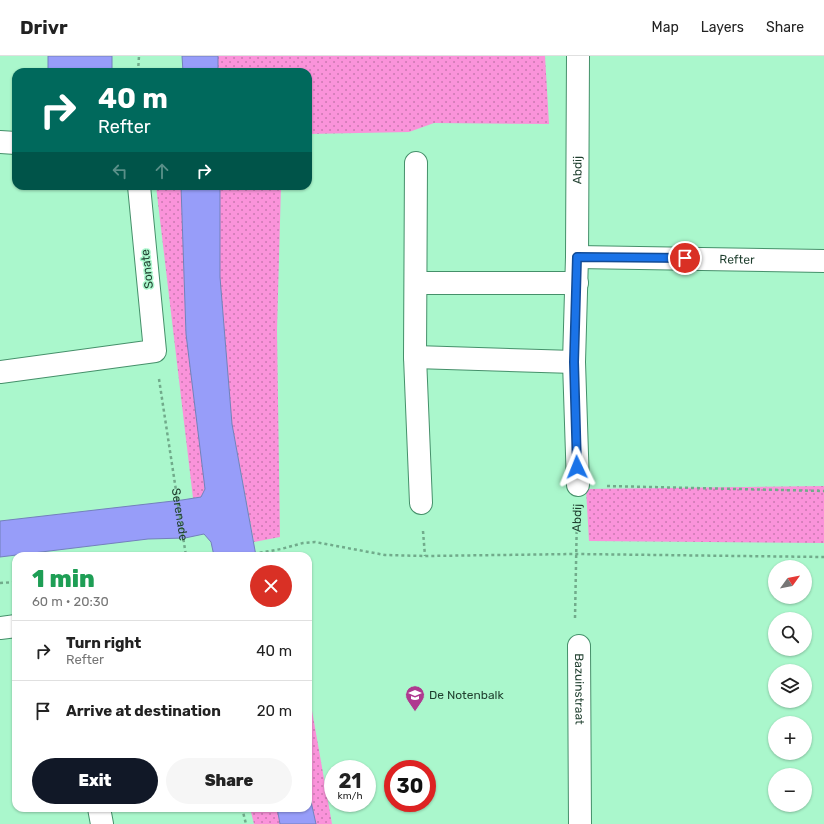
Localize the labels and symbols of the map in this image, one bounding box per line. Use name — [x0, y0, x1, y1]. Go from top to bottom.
street label: Abdij — [570, 156, 585, 184]
pin — [668, 241, 702, 275]
street label: Sonate — [138, 248, 156, 289]
street label: Refter — [719, 252, 755, 267]
position arrow — [556, 446, 598, 488]
street label: Serenade — [169, 487, 191, 542]
street label: Abdij — [570, 504, 584, 532]
north arrow — [768, 560, 812, 604]
street label: Bazuinstraat — [572, 653, 586, 725]
school or university icon: De Notenbalk — [404, 684, 426, 712]
place label: De Notenbalk — [429, 688, 504, 702]
speed limit sign: 30 — [384, 760, 436, 812]

